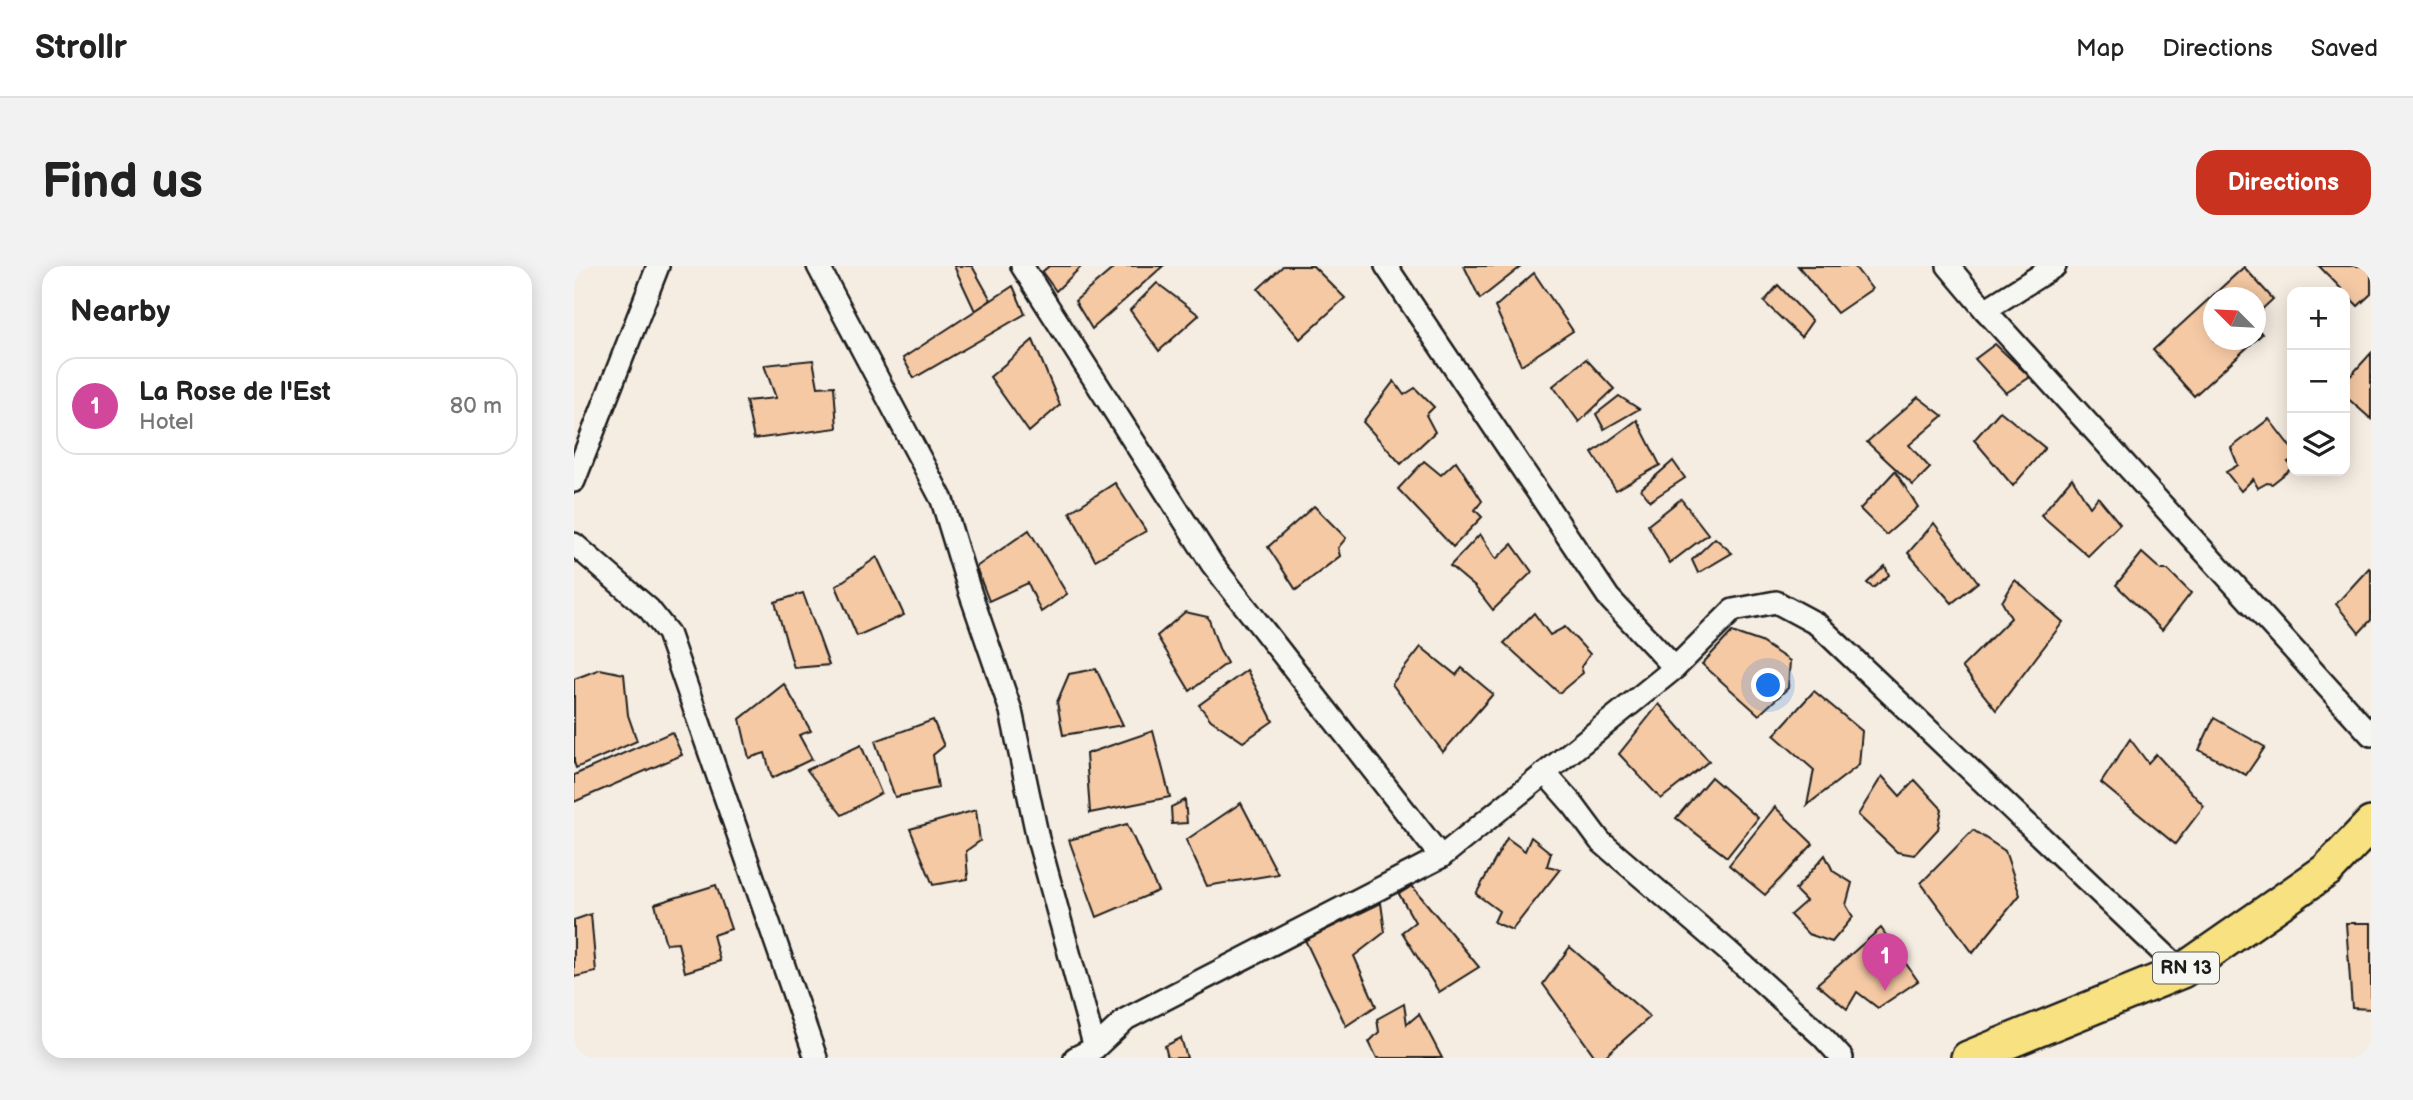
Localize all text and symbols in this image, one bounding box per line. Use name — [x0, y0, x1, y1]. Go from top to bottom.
text: Strollr — [35, 28, 127, 68]
text: Map — [2076, 34, 2124, 63]
text: Directions — [2162, 34, 2273, 63]
text: Saved — [2311, 34, 2378, 63]
button: Directions — [2196, 150, 2371, 215]
text: Find us — [42, 153, 203, 212]
north arrow — [2203, 287, 2266, 350]
map controls — [2287, 287, 2350, 476]
button: + — [2287, 287, 2350, 350]
text: Nearby — [70, 294, 170, 330]
button: − — [2287, 350, 2350, 413]
text: La Rose de l'Est — [139, 377, 331, 408]
text: 1 — [90, 392, 100, 420]
text: 80 m — [450, 392, 502, 420]
text: Hotel — [139, 408, 194, 436]
button: layers — [2287, 413, 2350, 476]
your location — [1751, 668, 1785, 702]
pin: 1 — [1862, 933, 1908, 991]
road number: RN 13 — [2153, 953, 2219, 984]

